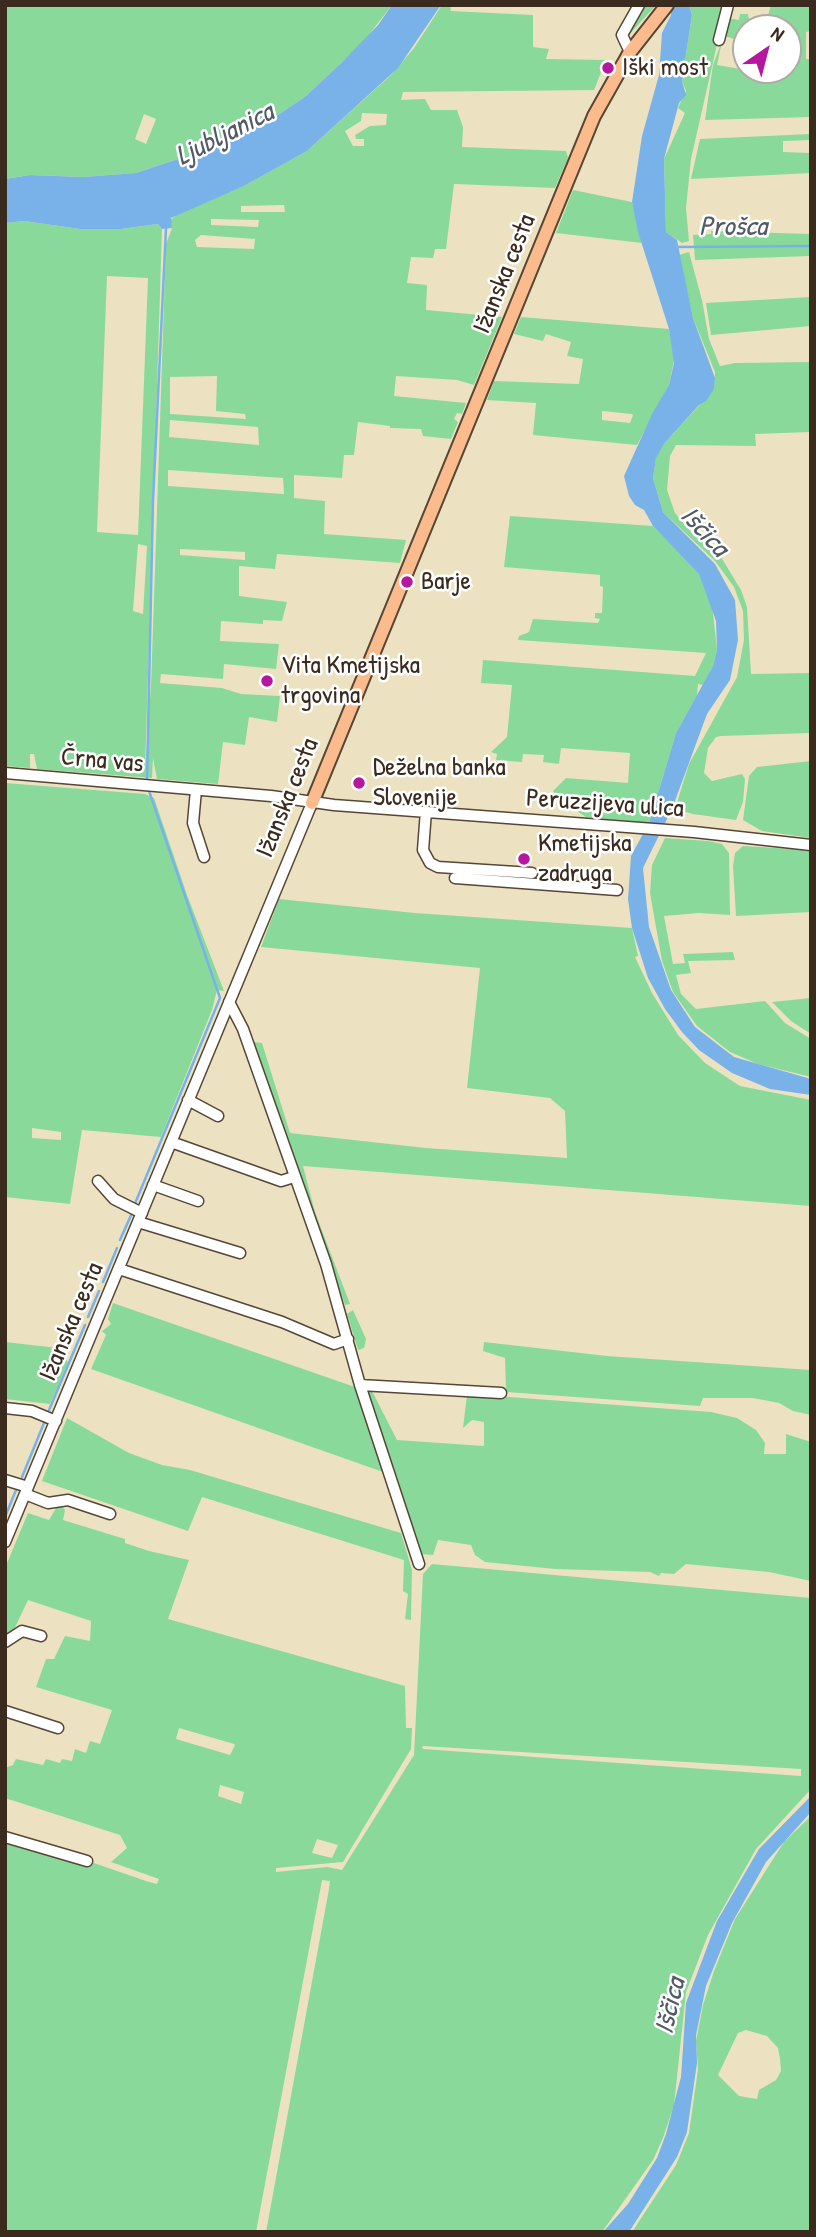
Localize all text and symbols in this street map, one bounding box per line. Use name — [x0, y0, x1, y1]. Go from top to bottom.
north arrow — [732, 14, 802, 84]
text: N — [766, 20, 789, 47]
place label: Iški most — [622, 52, 708, 84]
marker: Iški most — [600, 60, 616, 76]
water label: Ljubljanica — [170, 96, 280, 174]
street label: Ižanska cesta — [467, 210, 543, 338]
water label: Prošca — [699, 211, 767, 245]
water label: Iščica — [673, 500, 735, 564]
place label: Barje — [421, 566, 471, 598]
marker: Barje — [399, 574, 415, 590]
place label: Vita Kmetijska trgovina — [281, 650, 420, 712]
marker: Vita Kmetijska trgovina — [259, 673, 275, 689]
street label: Ižanska cesta — [250, 734, 326, 862]
street label: Črna vas — [59, 742, 145, 780]
place label: Deželna banka Slovenije — [373, 752, 506, 814]
marker: Deželna banka Slovenije — [351, 775, 367, 791]
street label: Peruzzijeva ulica — [525, 783, 685, 825]
place label: Kmetijska zadruga — [538, 828, 631, 890]
marker: Kmetijska zadruga — [516, 851, 532, 867]
street label: Ižanska cesta — [33, 1258, 111, 1386]
water label: Iščica — [648, 1975, 694, 2037]

